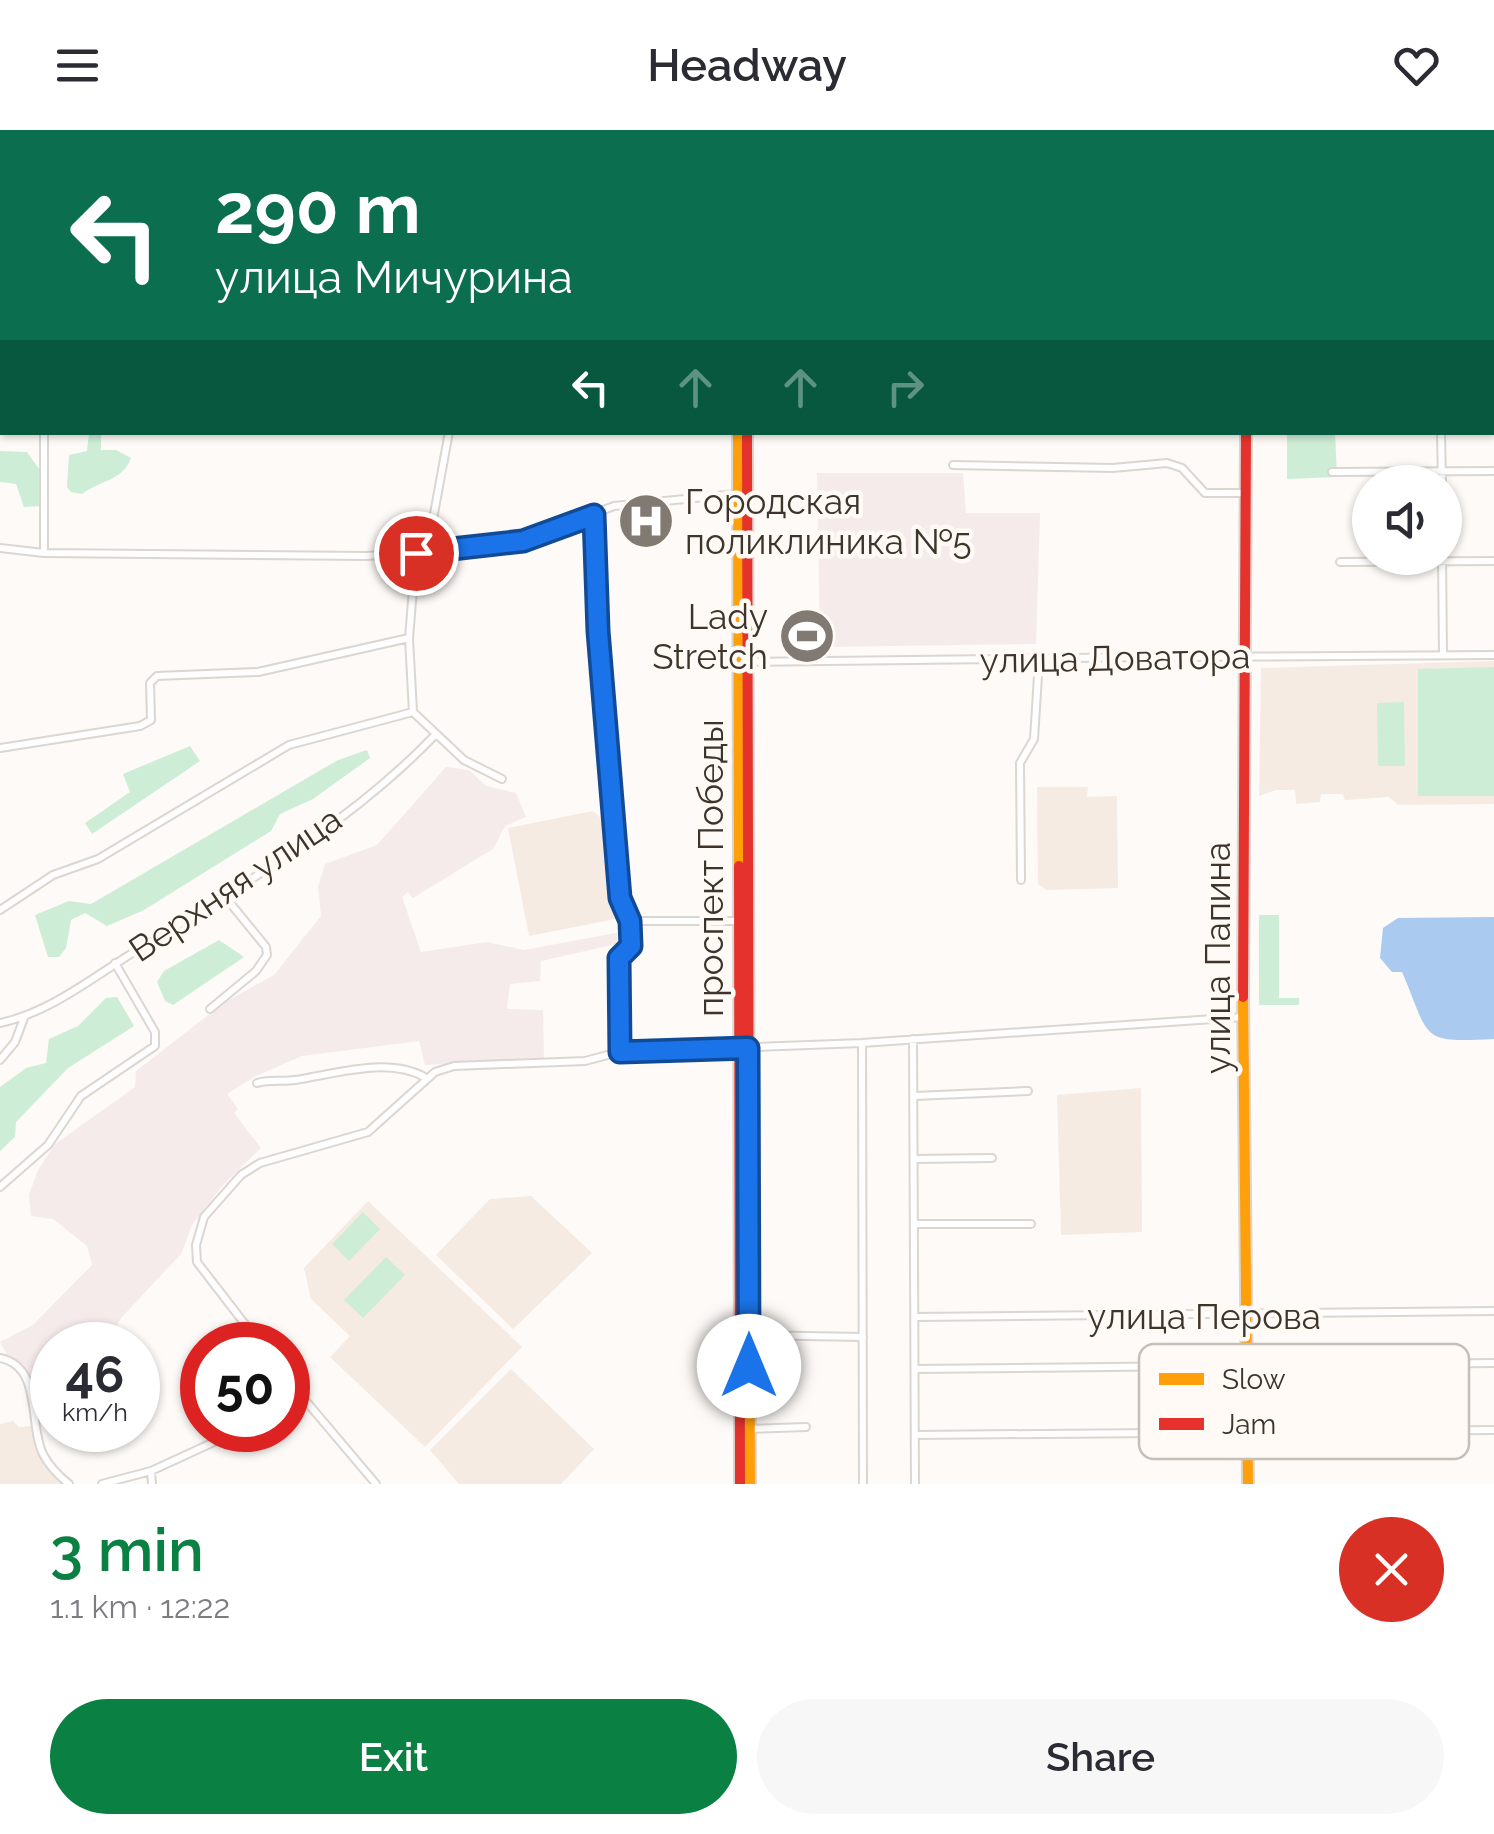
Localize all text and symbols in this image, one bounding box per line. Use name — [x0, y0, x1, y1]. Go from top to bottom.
icon: menu — [50, 38, 105, 93]
icon: heart — [1389, 38, 1444, 93]
text: Headway — [647, 39, 847, 92]
text: 290 m — [215, 167, 421, 249]
icon: left — [50, 170, 180, 300]
text: улица Мичурина — [215, 251, 573, 304]
icon: left — [563, 360, 618, 415]
icon: ahead — [668, 360, 723, 415]
icon: ahead — [773, 360, 828, 415]
icon: right — [878, 360, 933, 415]
map controls — [1352, 465, 1462, 575]
button: sound — [1352, 465, 1462, 575]
place label: Городская поликлиника №5 — [685, 481, 972, 562]
hospital icon: Городская поликлиника №5 — [616, 491, 676, 551]
pin — [374, 511, 459, 596]
icon: arrive — [389, 526, 444, 581]
place label: Lady Stretch — [652, 596, 768, 677]
sports icon: Lady Stretch — [777, 606, 837, 666]
street label: улица Доватора — [979, 635, 1251, 681]
street label: проспект Победы — [690, 719, 731, 1017]
street label: Верхняя улица — [121, 798, 349, 970]
street label: улица Папина — [1197, 842, 1238, 1074]
street label: улица Перова — [1087, 1296, 1321, 1337]
position arrow — [697, 1314, 801, 1418]
speed limit sign: 50 — [180, 1322, 310, 1452]
legend — [1139, 1344, 1469, 1459]
text: 46 — [66, 1345, 124, 1404]
text: Slow — [1222, 1363, 1286, 1396]
text: km/h — [62, 1397, 128, 1427]
text: Jam — [1222, 1408, 1276, 1441]
text: 3 min — [50, 1515, 204, 1585]
button: close — [1339, 1517, 1444, 1622]
text: 1.1 km · 12:22 — [50, 1588, 230, 1625]
button: Exit — [50, 1699, 737, 1814]
button: Share — [757, 1699, 1444, 1814]

